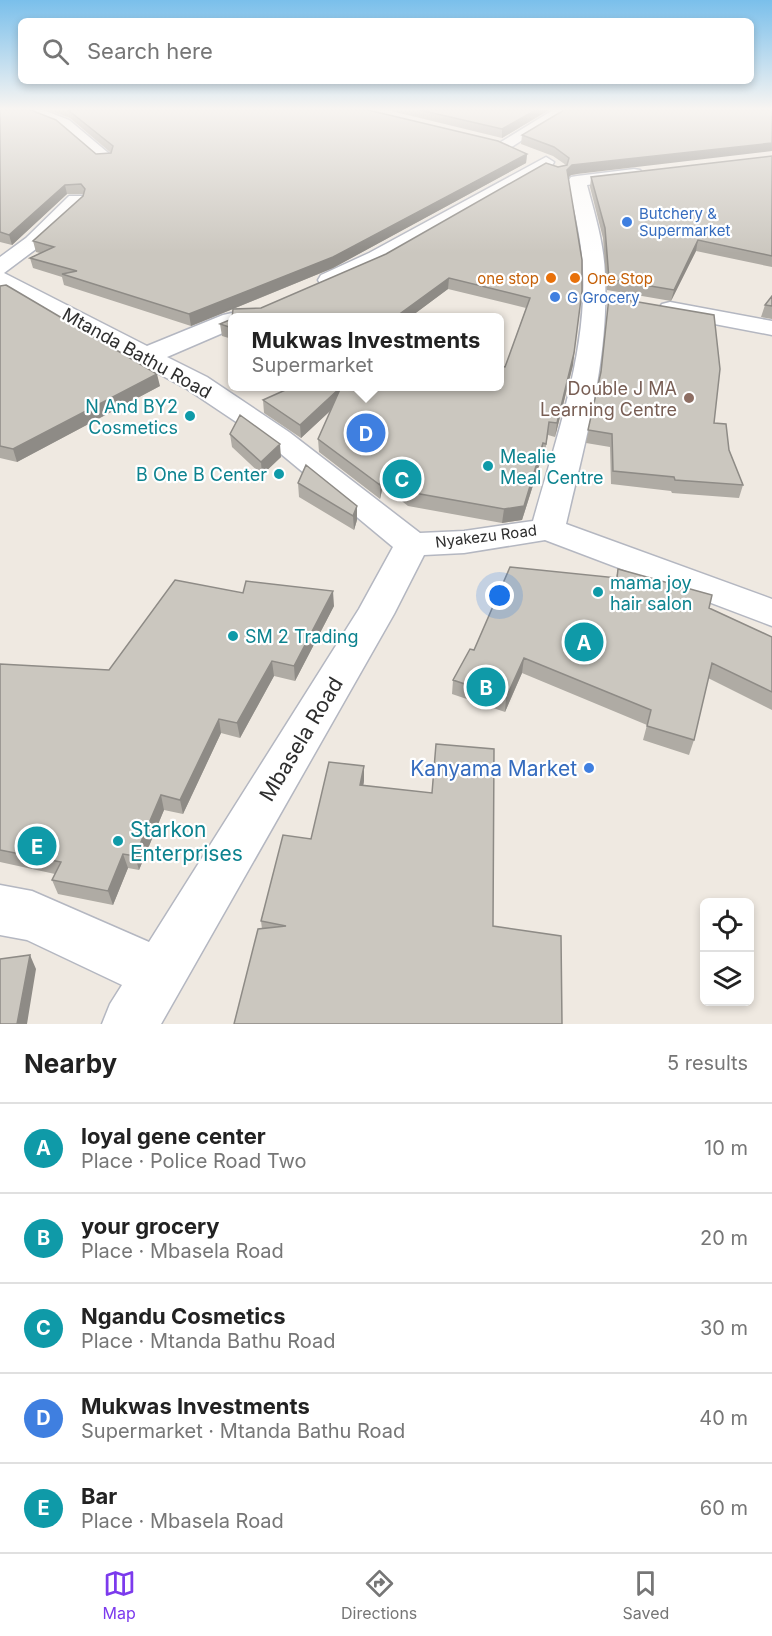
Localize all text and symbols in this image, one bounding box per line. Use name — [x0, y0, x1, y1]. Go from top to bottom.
search box — [18, 18, 754, 84]
icon: search — [39, 35, 72, 68]
text: Search here — [87, 38, 213, 64]
place label: Butchery & Supermarket — [639, 204, 730, 240]
marker: Butchery & Supermarket — [620, 215, 634, 229]
place label: one stop — [477, 269, 539, 288]
place label: One Stop — [587, 269, 653, 288]
marker: one stop — [544, 271, 558, 285]
marker: One Stop — [568, 271, 582, 285]
place label: G Grocery — [567, 288, 640, 307]
marker: G Grocery — [548, 290, 562, 304]
street label: Mtanda Bathu Road — [59, 303, 215, 403]
popup — [228, 313, 504, 391]
text: Mukwas Investments — [252, 327, 480, 353]
text: Supermarket — [252, 353, 373, 377]
place label: Double J MA Learning Centre — [540, 378, 677, 420]
marker: Double J MA Learning Centre — [682, 391, 696, 405]
place label: N And BY2 Cosmetics — [85, 396, 178, 438]
marker: N And BY2 Cosmetics — [183, 409, 197, 423]
pin: D — [346, 410, 386, 456]
place label: Mealie Meal Centre — [500, 446, 604, 488]
pin: C — [382, 456, 422, 502]
marker: Mealie Meal Centre — [481, 459, 495, 473]
place label: B One B Center — [136, 464, 267, 485]
marker: B One B Center — [272, 467, 286, 481]
street label: Nyakezu Road — [434, 520, 538, 552]
place label: mama joy hair salon — [610, 572, 692, 614]
your location — [485, 581, 514, 610]
marker: mama joy hair salon — [591, 585, 605, 599]
pin: A — [564, 620, 604, 664]
place label: SM 2 Trading — [245, 626, 358, 647]
marker: SM 2 Trading — [226, 629, 240, 643]
pin: B — [466, 664, 506, 710]
street label: Mbasela Road — [254, 672, 348, 806]
place label: Kanyama Market — [410, 756, 577, 781]
marker: Kanyama Market — [582, 761, 596, 775]
place label: Starkon Enterprises — [130, 817, 243, 866]
pin: E — [18, 824, 57, 868]
marker: Starkon Enterprises — [111, 834, 125, 848]
map controls — [700, 898, 754, 1006]
button: locate — [700, 898, 754, 952]
button: layers — [700, 952, 754, 1006]
text: Nearby — [24, 1048, 117, 1079]
text: 5 results — [667, 1051, 748, 1075]
text: loyal gene center — [81, 1123, 266, 1149]
text: A — [36, 1136, 51, 1160]
text: 10 m — [704, 1136, 748, 1160]
text: Place · Police Road Two — [81, 1149, 307, 1173]
text: your grocery — [81, 1213, 220, 1239]
text: B — [37, 1226, 50, 1250]
text: 20 m — [700, 1226, 748, 1250]
text: Place · Mbasela Road — [81, 1239, 284, 1263]
text: Ngandu Cosmetics — [81, 1303, 285, 1329]
text: C — [36, 1316, 51, 1340]
text: 30 m — [700, 1316, 748, 1340]
text: Place · Mtanda Bathu Road — [81, 1329, 335, 1353]
text: Mukwas Investments — [81, 1393, 310, 1419]
text: D — [36, 1406, 51, 1430]
text: 40 m — [699, 1406, 748, 1430]
text: Supermarket · Mtanda Bathu Road — [81, 1419, 405, 1443]
text: Bar — [81, 1483, 117, 1509]
text: E — [37, 1496, 50, 1520]
text: 60 m — [700, 1496, 748, 1520]
text: Place · Mbasela Road — [81, 1509, 284, 1533]
tab: Map — [103, 1567, 136, 1623]
tab: Directions — [341, 1567, 417, 1623]
tab: Saved — [623, 1567, 669, 1623]

